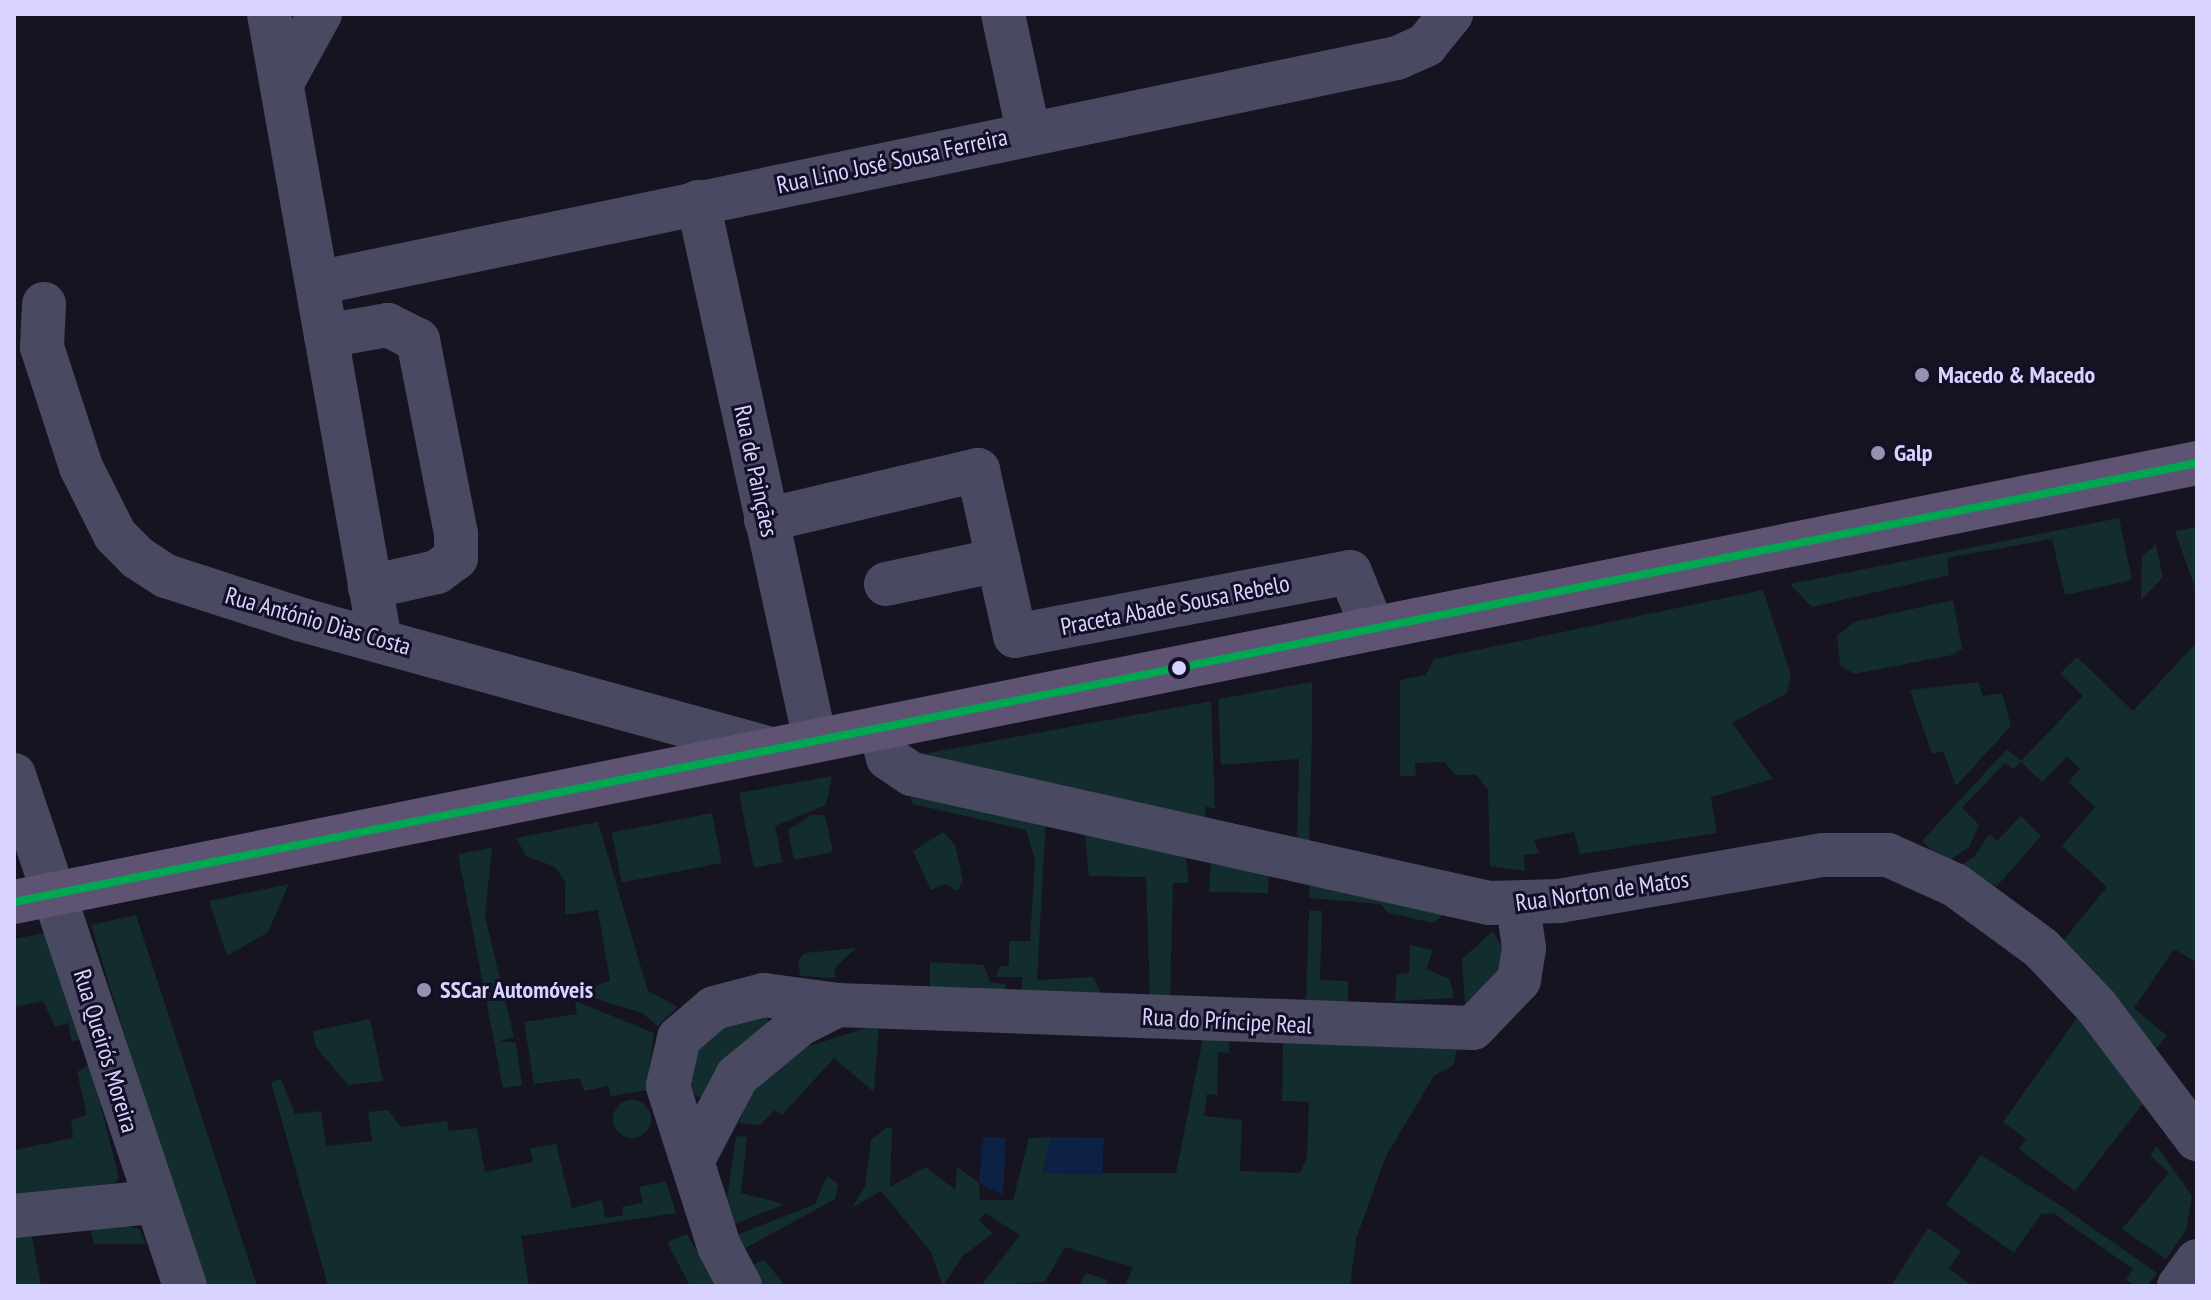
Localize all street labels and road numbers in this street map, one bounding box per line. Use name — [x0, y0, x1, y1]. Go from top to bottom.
street label: Rua Lino José Sousa Ferreira — [774, 122, 1010, 200]
street label: Rua de Painçães — [728, 403, 784, 539]
street label: Praceta Abade Sousa Rebelo — [1058, 569, 1292, 641]
street label: Rua António Dias Costa — [222, 581, 414, 661]
street label: Rua Norton de Matos — [1514, 865, 1690, 917]
street label: Rua Queirós Moreira — [68, 966, 144, 1136]
street label: Rua do Príncipe Real — [1141, 1002, 1313, 1040]

